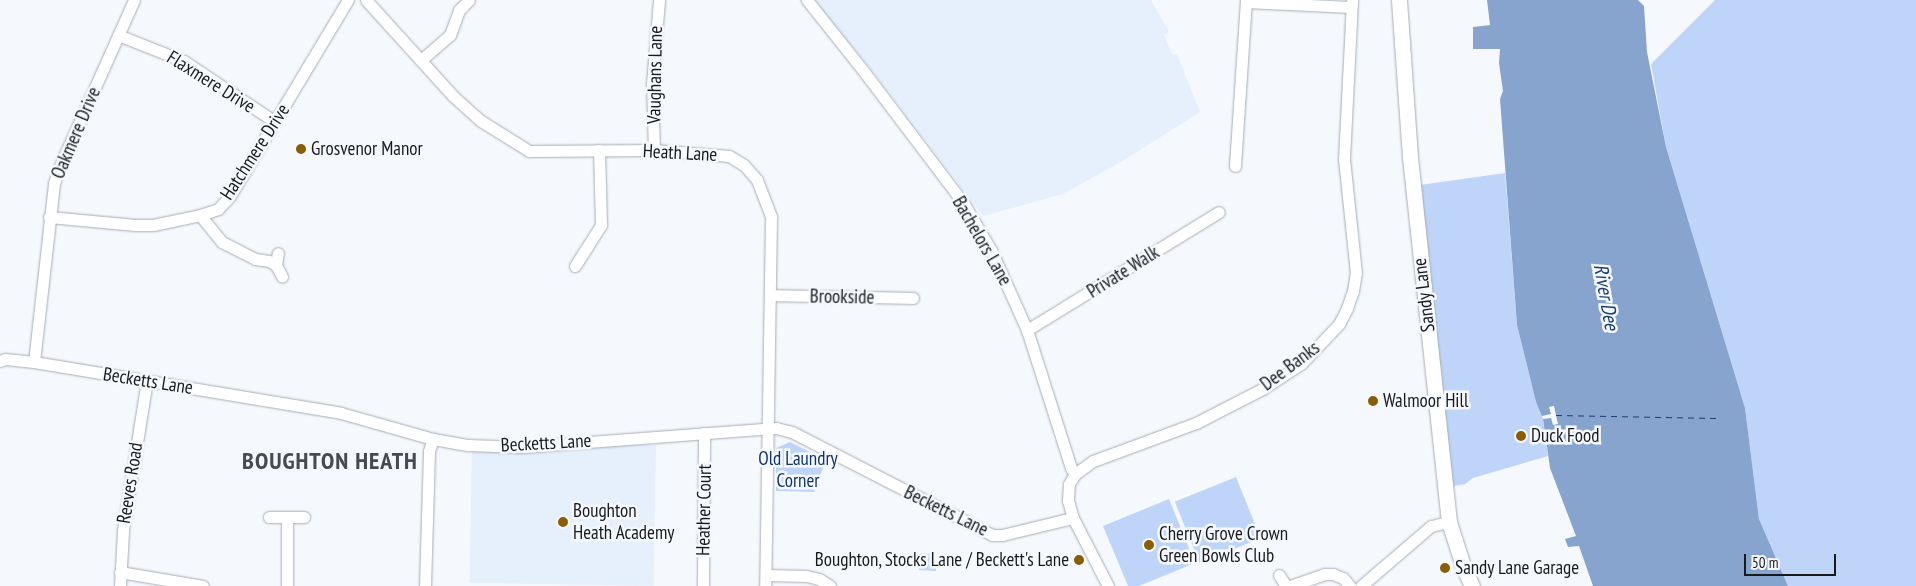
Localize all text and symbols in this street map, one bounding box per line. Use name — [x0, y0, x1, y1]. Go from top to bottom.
street label: Vaughans Lane — [643, 26, 667, 124]
street label: Flaxmere Drive — [163, 46, 259, 118]
street label: Oakmere Drive — [47, 84, 105, 182]
street label: Hatchmere Drive — [216, 100, 294, 204]
place label: Grosvenor Manor — [311, 138, 423, 160]
street label: Heath Lane — [642, 140, 718, 166]
marker: Grosvenor Manor — [295, 143, 307, 155]
street label: Bachelors Lane — [947, 192, 1017, 290]
street label: Private Walk — [1083, 241, 1163, 303]
street label: Sandy Lane — [1408, 256, 1440, 334]
water label: River Dee — [1588, 262, 1624, 332]
street label: Brookside — [810, 285, 874, 309]
street label: Dee Banks — [1256, 336, 1324, 396]
street label: Becketts Lane — [101, 363, 195, 399]
place label: Walmoor Hill — [1383, 390, 1468, 412]
marker: Walmoor Hill — [1367, 395, 1379, 407]
place label: Duck Food — [1531, 425, 1600, 447]
street label: Becketts Lane — [500, 429, 592, 457]
marker: Duck Food — [1515, 430, 1527, 442]
street label: Reeves Road — [112, 441, 148, 525]
district label: BOUGHTON HEATH — [240, 447, 420, 475]
park label: Old Laundry Corner — [758, 448, 838, 492]
street label: Heather Court — [692, 464, 716, 556]
street label: Becketts Lane — [900, 481, 992, 541]
place label: Boughton Heath Academy — [573, 500, 675, 544]
marker: Boughton Heath Academy — [557, 516, 569, 528]
place label: Cherry Grove Crown Green Bowls Club — [1159, 523, 1289, 567]
marker: Cherry Grove Crown Green Bowls Club — [1143, 539, 1155, 551]
scale bar — [1746, 544, 1838, 576]
place label: Boughton, Stocks Lane / Beckett's Lane — [814, 549, 1069, 571]
text: 50 m — [1752, 553, 1778, 572]
marker: Boughton, Stocks Lane / Beckett's Lane — [1073, 554, 1085, 566]
place label: Sandy Lane Garage — [1455, 557, 1580, 579]
marker: Sandy Lane Garage — [1439, 562, 1451, 574]

